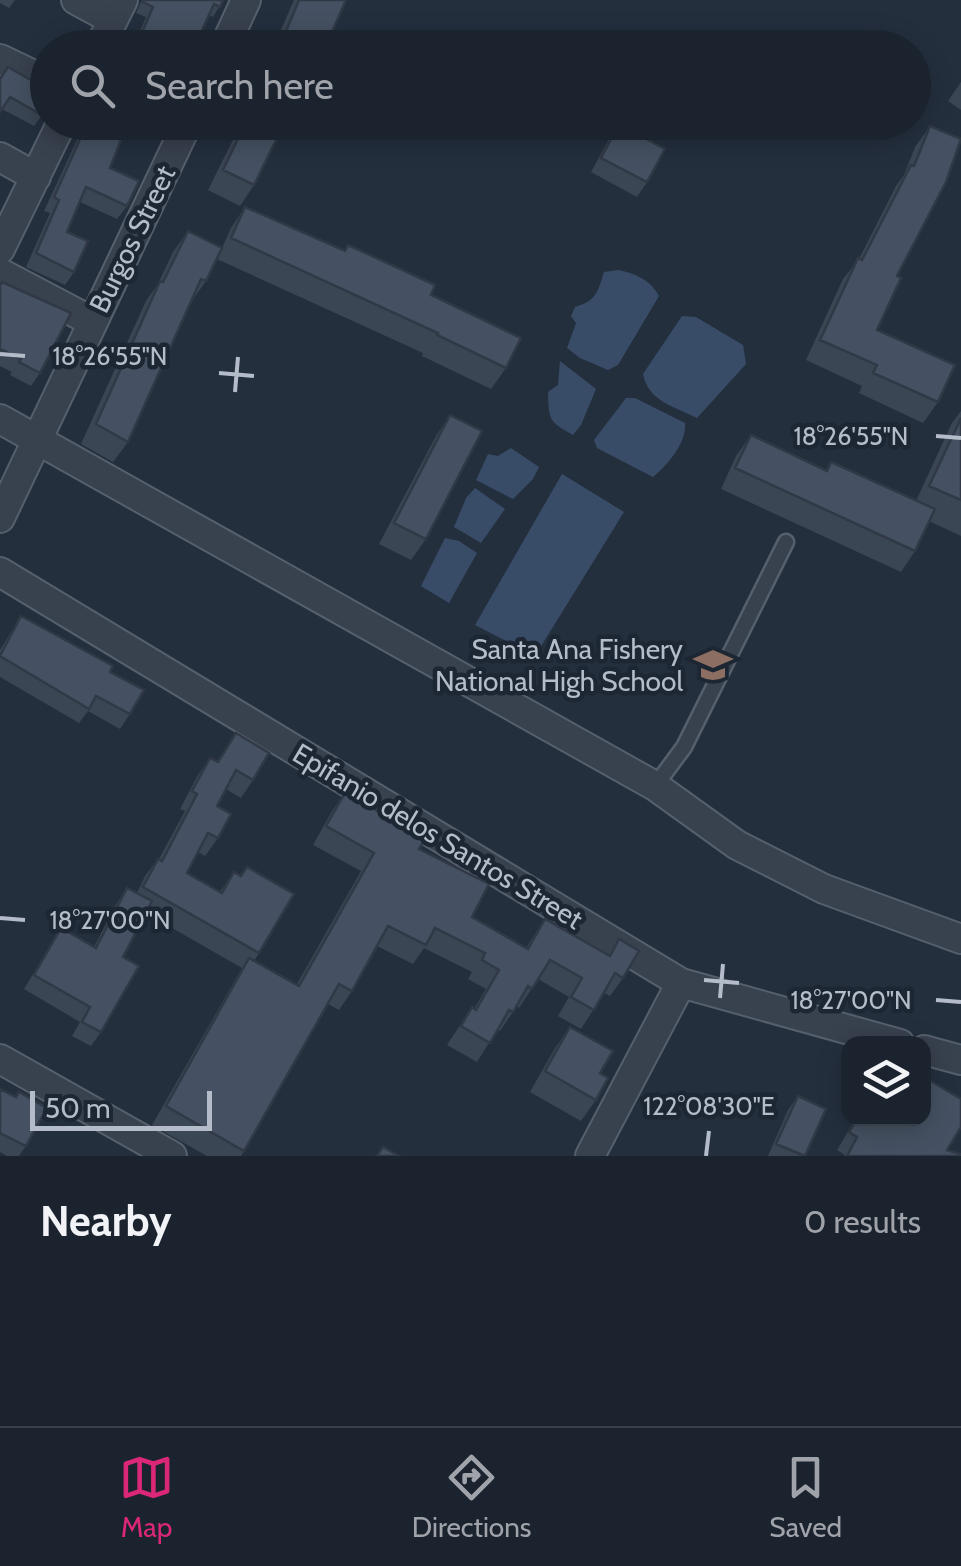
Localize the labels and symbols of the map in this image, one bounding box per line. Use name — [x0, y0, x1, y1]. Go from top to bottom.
street label: Burgos Street — [82, 160, 182, 318]
text: 18°26'55"N — [53, 341, 167, 371]
text: 18°26'55"N — [794, 421, 908, 451]
place label: Santa Ana Fishery National High School — [435, 632, 683, 698]
school or university icon: Santa Ana Fishery National High School — [692, 644, 734, 686]
street label: Epifanio delos Santos Street — [287, 736, 589, 936]
text: 18°27'00"N — [49, 905, 171, 935]
text: 18°27'00"N — [790, 985, 912, 1015]
scale bar — [30, 1086, 212, 1130]
text: 122°08'30"E — [643, 1091, 775, 1121]

